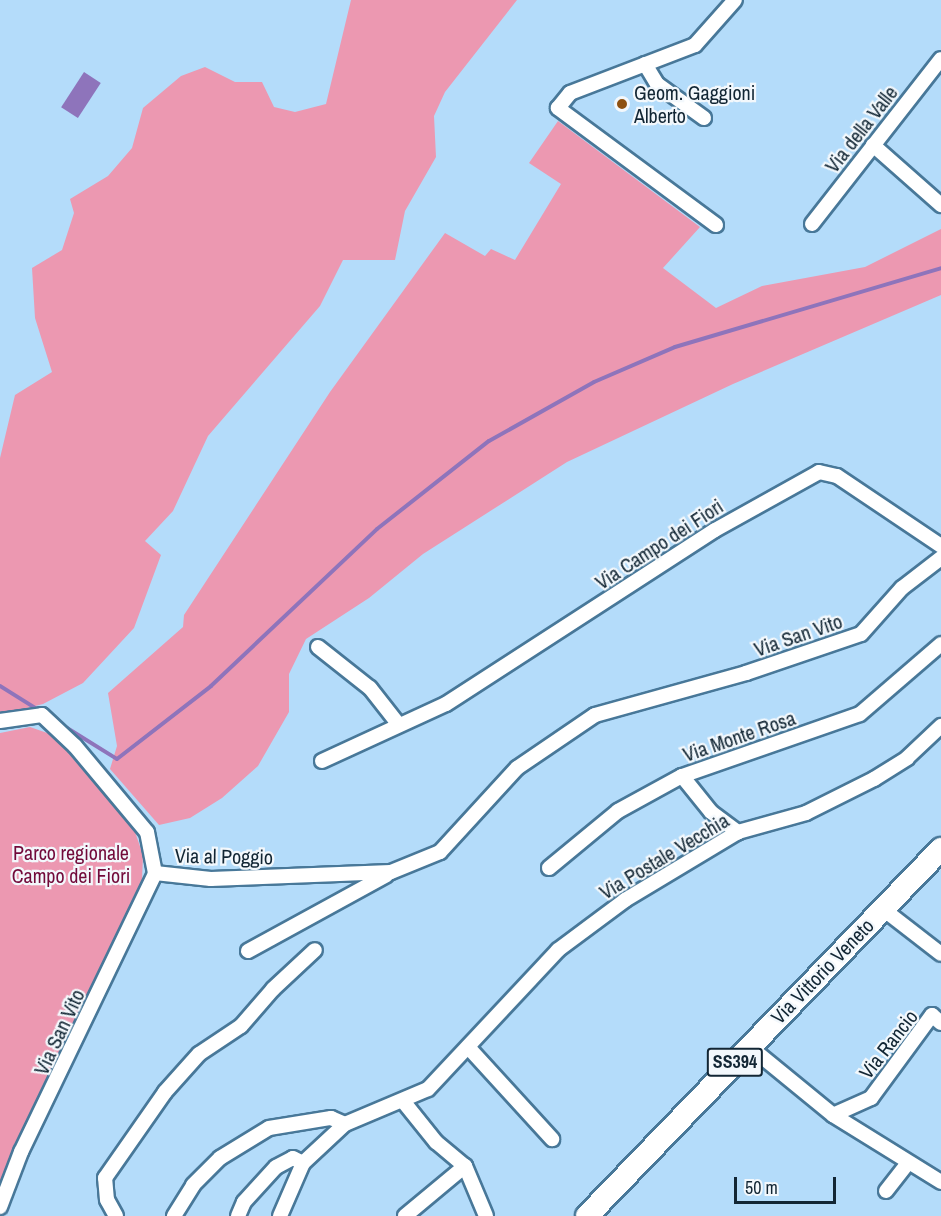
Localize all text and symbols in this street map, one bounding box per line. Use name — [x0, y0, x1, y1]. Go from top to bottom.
place label: Geom. Gaggioni Alberto — [634, 80, 755, 127]
street label: Via della Valle — [820, 81, 902, 177]
marker: Geom. Gaggioni Alberto — [615, 97, 629, 111]
street label: Via Campo dei Fiori — [591, 494, 727, 594]
street label: Via San Vito — [751, 609, 845, 661]
street label: Via Monte Rosa — [680, 706, 798, 766]
street label: Via Postale Vecchia — [595, 808, 733, 904]
park label: Parco regionale Campo dei Fiori — [12, 841, 130, 888]
street label: Via al Poggio — [175, 843, 273, 869]
street label: Via Vittorio Veneto — [766, 913, 878, 1029]
street label: Via San Vito — [29, 985, 89, 1079]
street label: Via Rancio — [854, 1005, 922, 1083]
road number: SS394 — [706, 1047, 764, 1077]
scale bar — [737, 1165, 839, 1203]
text: 50 m — [745, 1175, 778, 1200]

